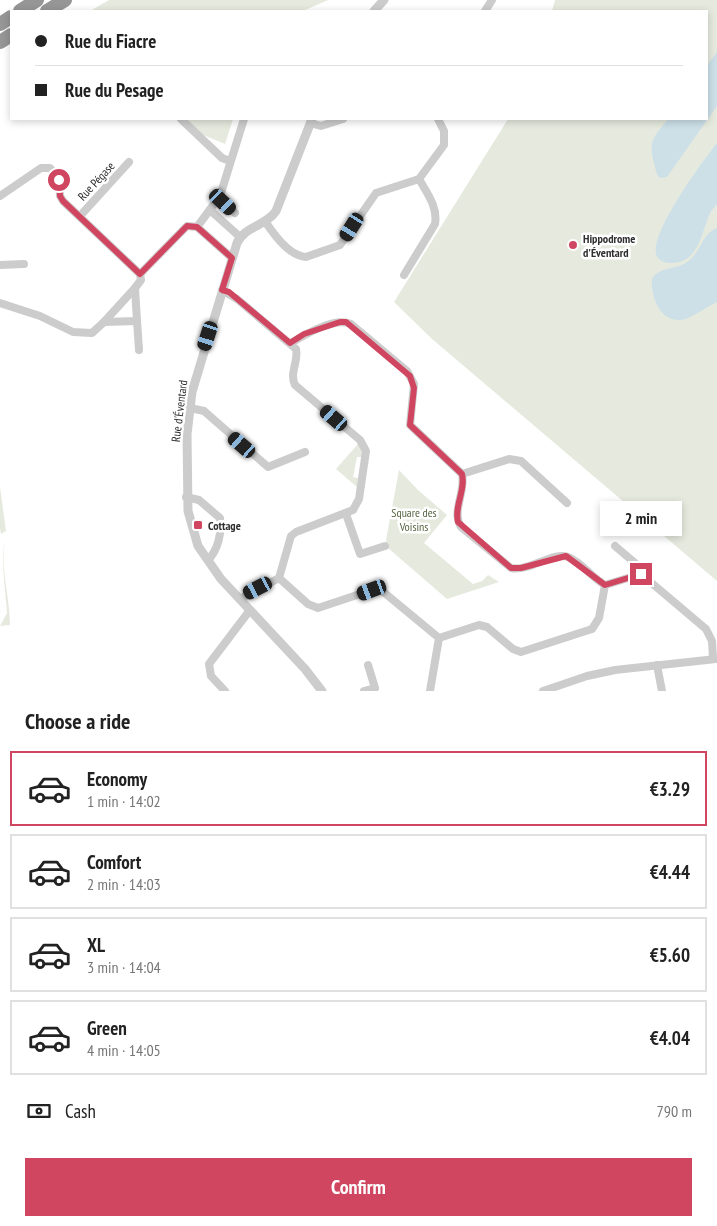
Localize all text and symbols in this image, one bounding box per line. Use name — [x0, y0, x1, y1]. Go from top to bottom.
text: Rue du Fiacre — [65, 29, 156, 53]
text: Rue du Pesage — [65, 78, 164, 102]
street label: Rue Pégase — [74, 159, 118, 203]
route start — [48, 169, 70, 191]
car — [206, 186, 239, 218]
car — [337, 210, 366, 244]
place label: Hippodrome d'Éventard — [583, 231, 635, 260]
marker: Hippodrome d'Éventard — [567, 239, 579, 251]
car — [196, 319, 219, 353]
street label: Rue d'Éventard — [168, 379, 190, 443]
car — [317, 402, 350, 434]
car — [225, 429, 258, 461]
callout: 2 min — [600, 502, 682, 536]
park label: Square des Voisins — [391, 505, 437, 534]
text: 2 min — [625, 508, 657, 528]
place label: Cottage — [208, 518, 241, 533]
marker: Cottage — [192, 519, 204, 531]
route end — [630, 563, 652, 585]
car — [241, 575, 274, 601]
car — [355, 578, 388, 602]
text: Choose a ride — [25, 707, 130, 735]
icon: car — [27, 766, 72, 811]
text: Economy — [87, 767, 147, 791]
text: €3.29 — [650, 777, 690, 801]
text: 1 min · 14:02 — [87, 791, 161, 811]
icon: car — [27, 849, 72, 894]
text: Comfort — [87, 850, 141, 874]
text: €4.44 — [650, 860, 690, 884]
text: 2 min · 14:03 — [87, 874, 161, 894]
icon: car — [27, 932, 72, 977]
text: XL — [87, 933, 105, 957]
text: €5.60 — [650, 943, 690, 967]
text: 3 min · 14:04 — [87, 957, 161, 977]
icon: car — [27, 1015, 72, 1060]
text: Green — [87, 1016, 127, 1040]
text: €4.04 — [650, 1026, 690, 1050]
text: 4 min · 14:05 — [87, 1040, 161, 1060]
icon: cash — [25, 1097, 53, 1125]
text: Cash — [65, 1099, 96, 1123]
text: 790 m — [657, 1101, 692, 1121]
button: Confirm — [25, 1158, 692, 1216]

